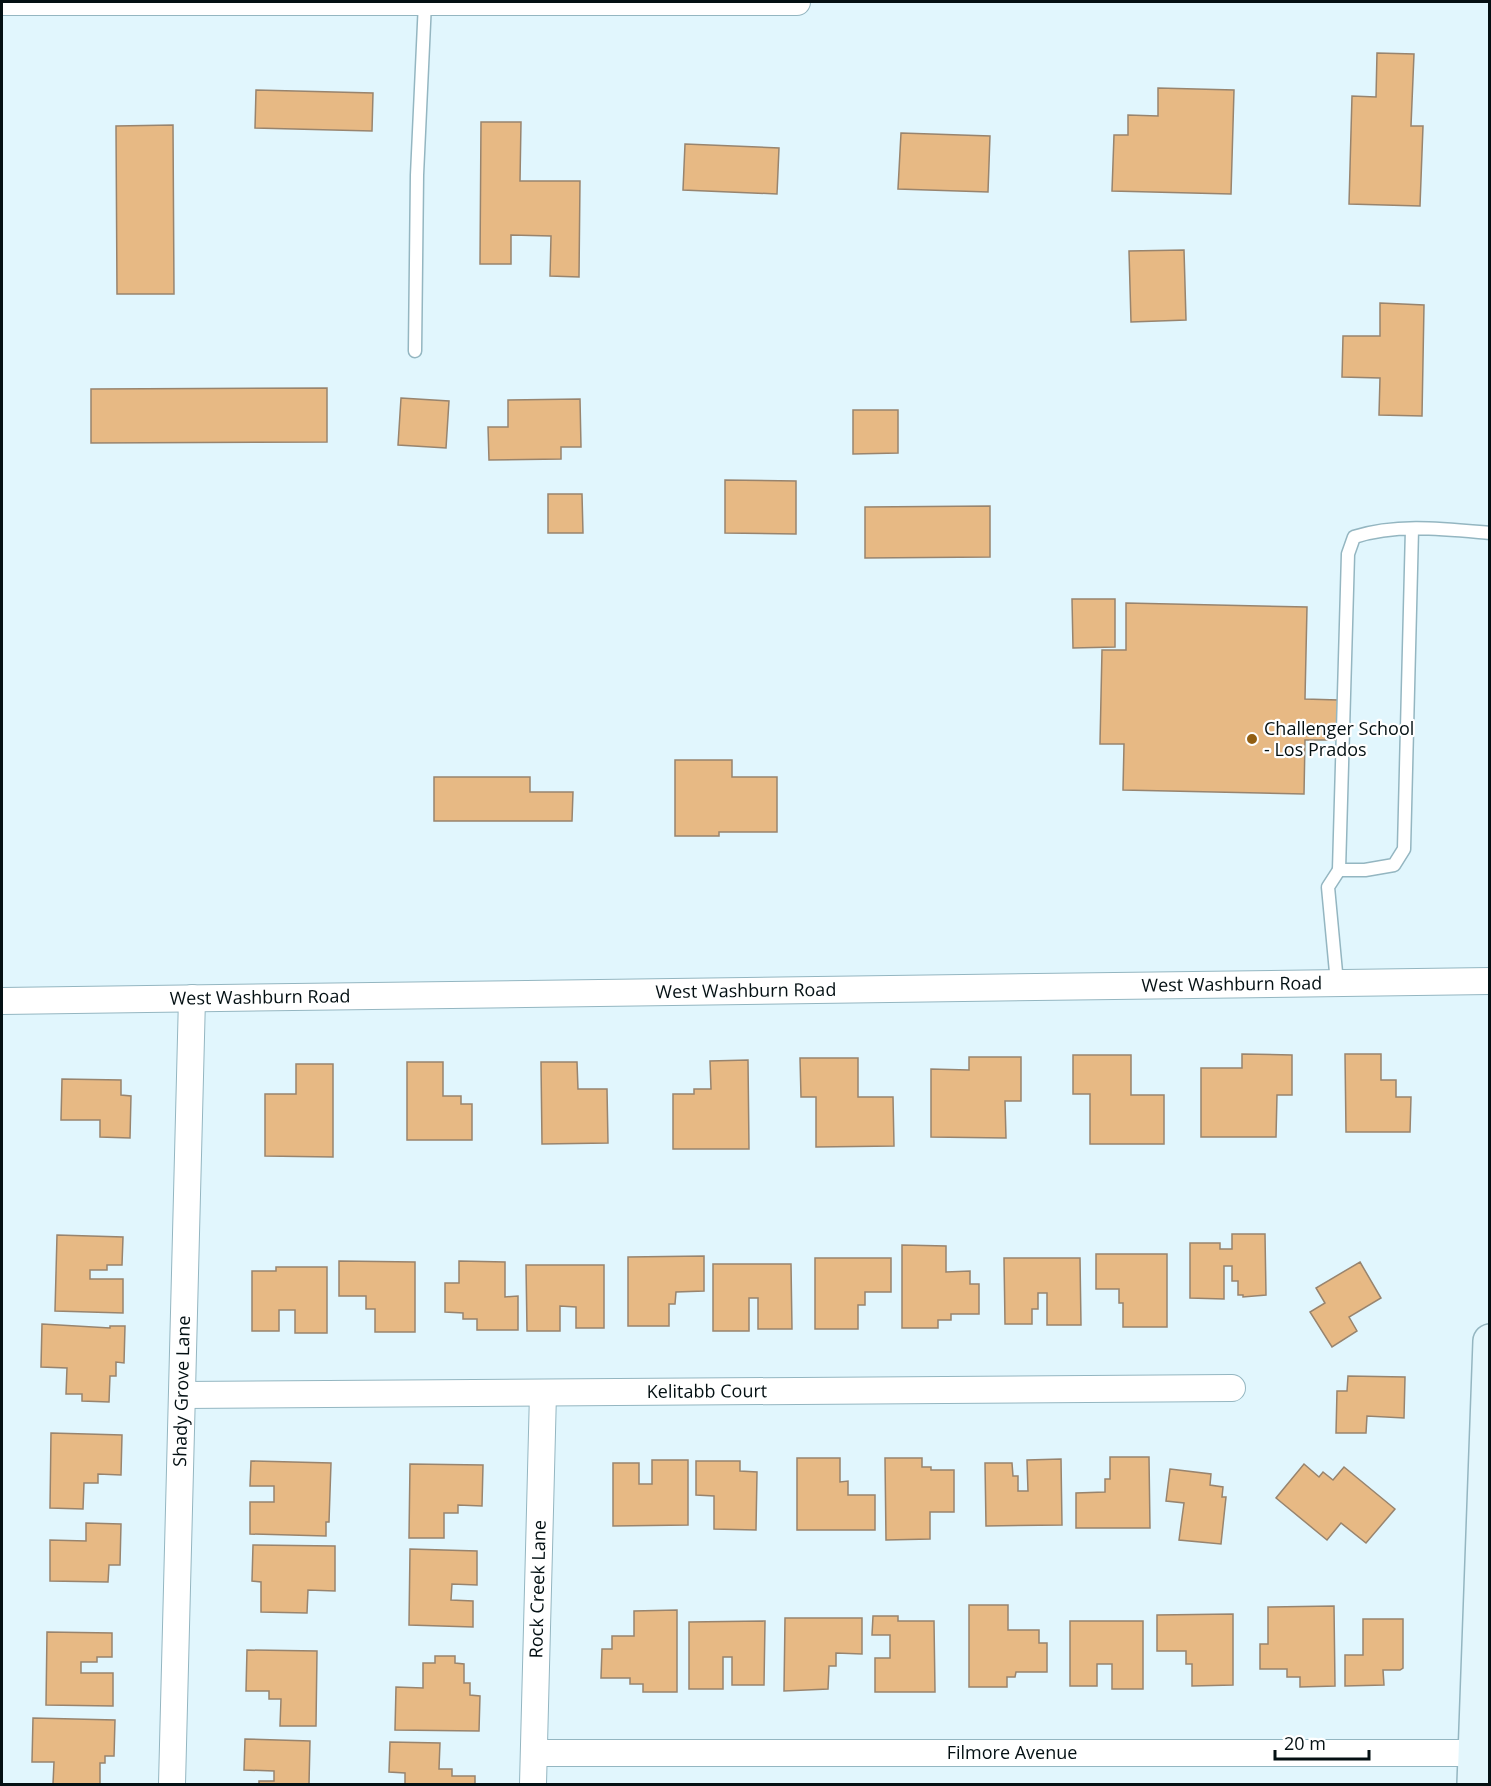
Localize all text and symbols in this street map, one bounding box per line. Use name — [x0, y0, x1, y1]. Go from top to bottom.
place label: Challenger School - Los Prados — [1264, 716, 1414, 761]
marker: Challenger School - Los Prados — [1245, 732, 1259, 746]
street label: West Washburn Road — [1141, 970, 1322, 997]
street label: West Washburn Road — [655, 977, 836, 1003]
street label: West Washburn Road — [169, 983, 351, 1010]
street label: Shady Grove Lane — [167, 1315, 195, 1467]
street label: Kelitabb Court — [647, 1378, 767, 1403]
street label: Rock Creek Lane — [523, 1520, 551, 1659]
scale bar — [1275, 1723, 1370, 1761]
text: 20 m — [1284, 1731, 1326, 1755]
street label: Filmore Avenue — [947, 1740, 1077, 1764]

